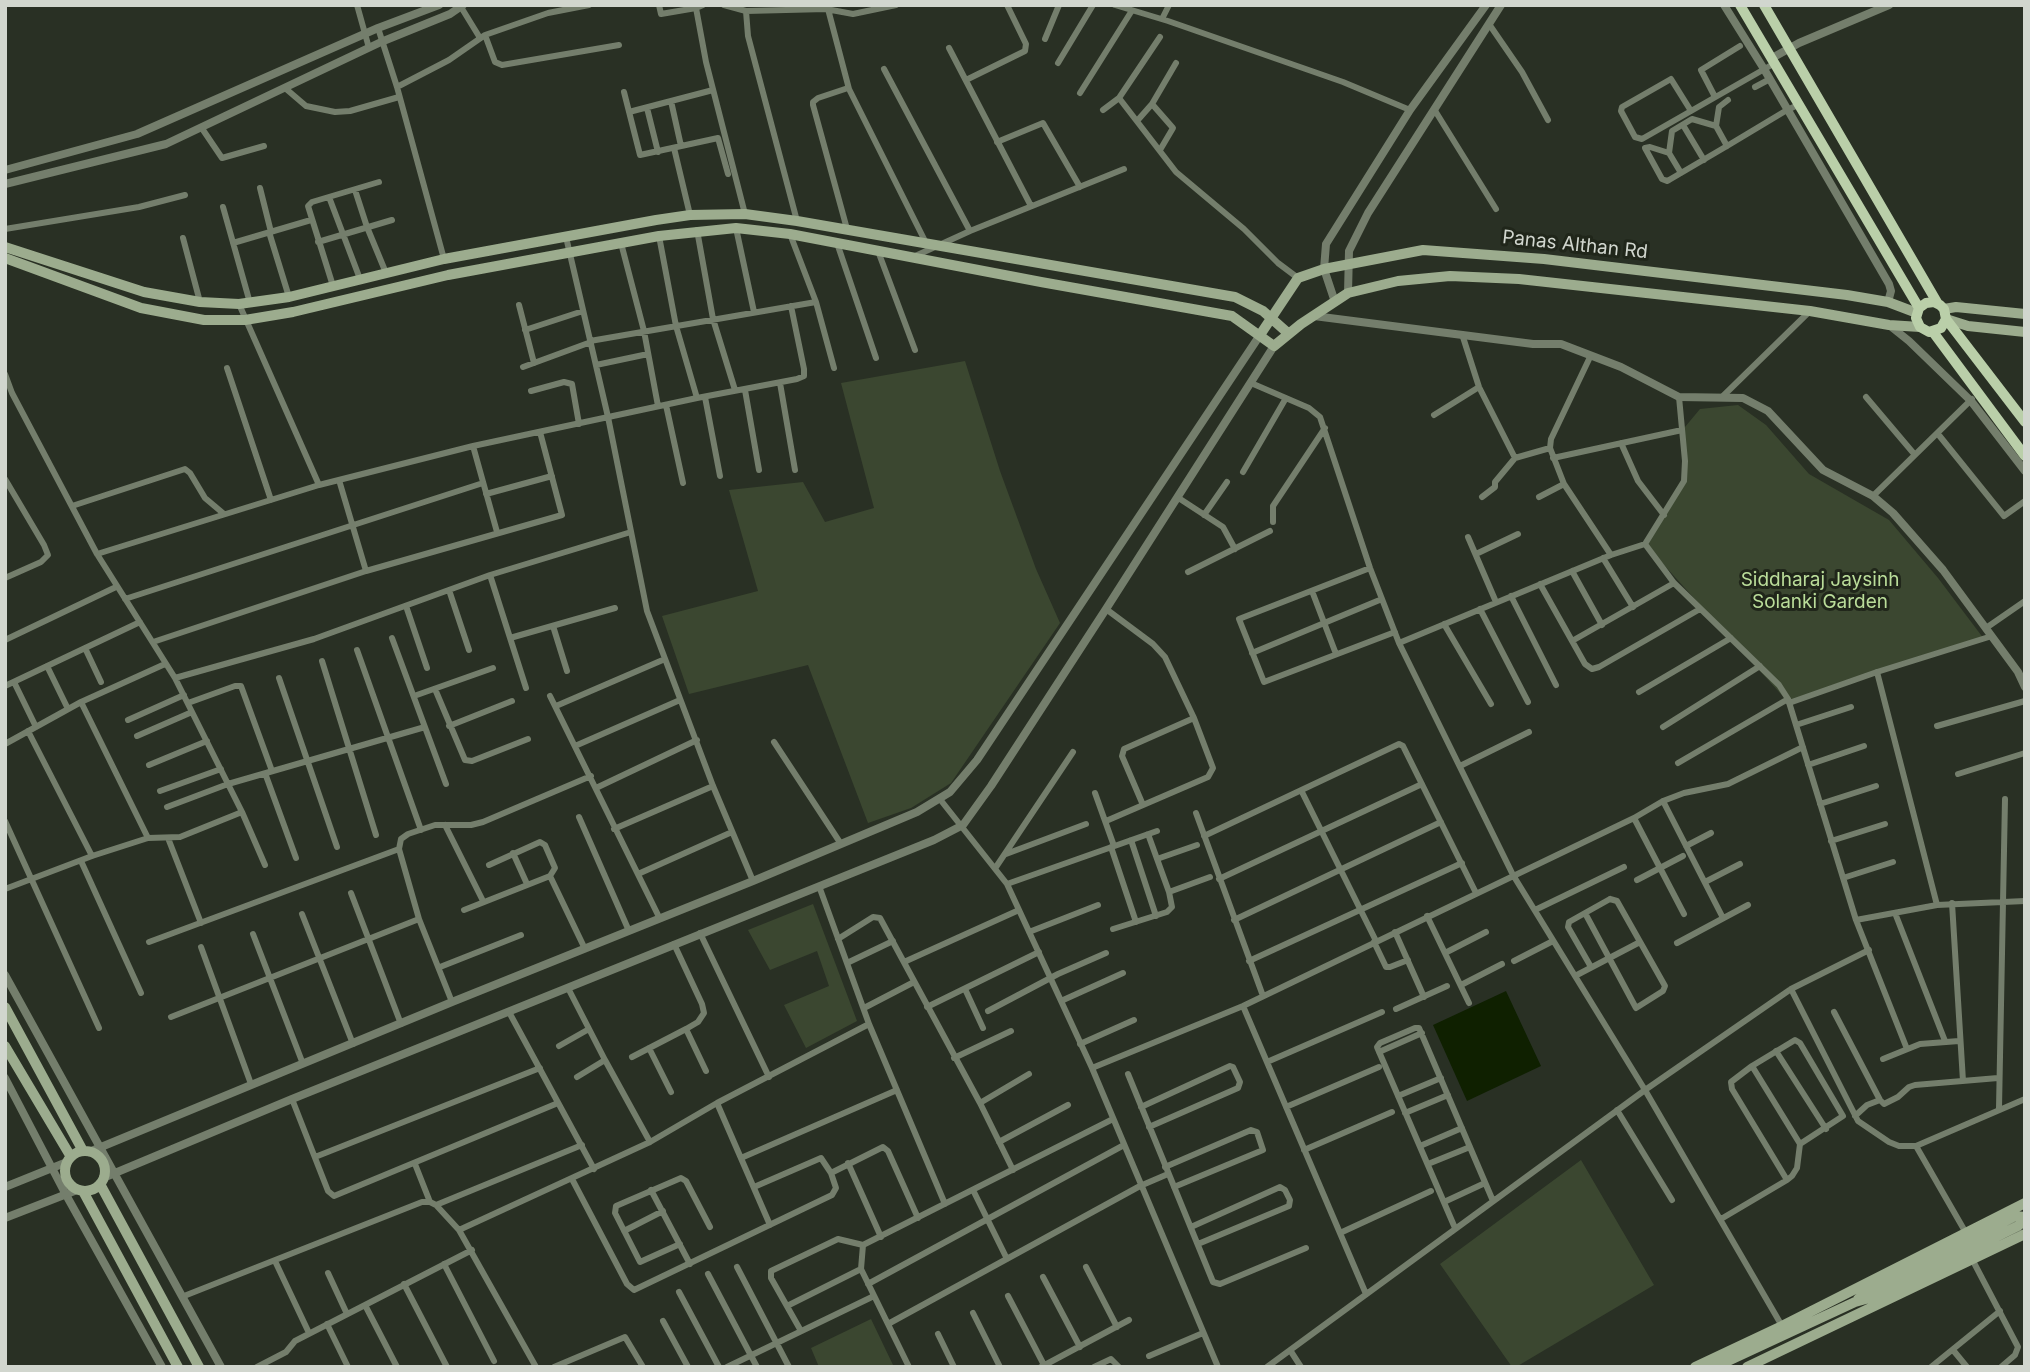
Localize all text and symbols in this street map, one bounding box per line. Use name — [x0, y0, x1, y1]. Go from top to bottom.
street label: Panas Althan Rd — [1501, 226, 1649, 264]
park label: Siddharaj Jaysinh Solanki Garden — [1741, 569, 1899, 613]

